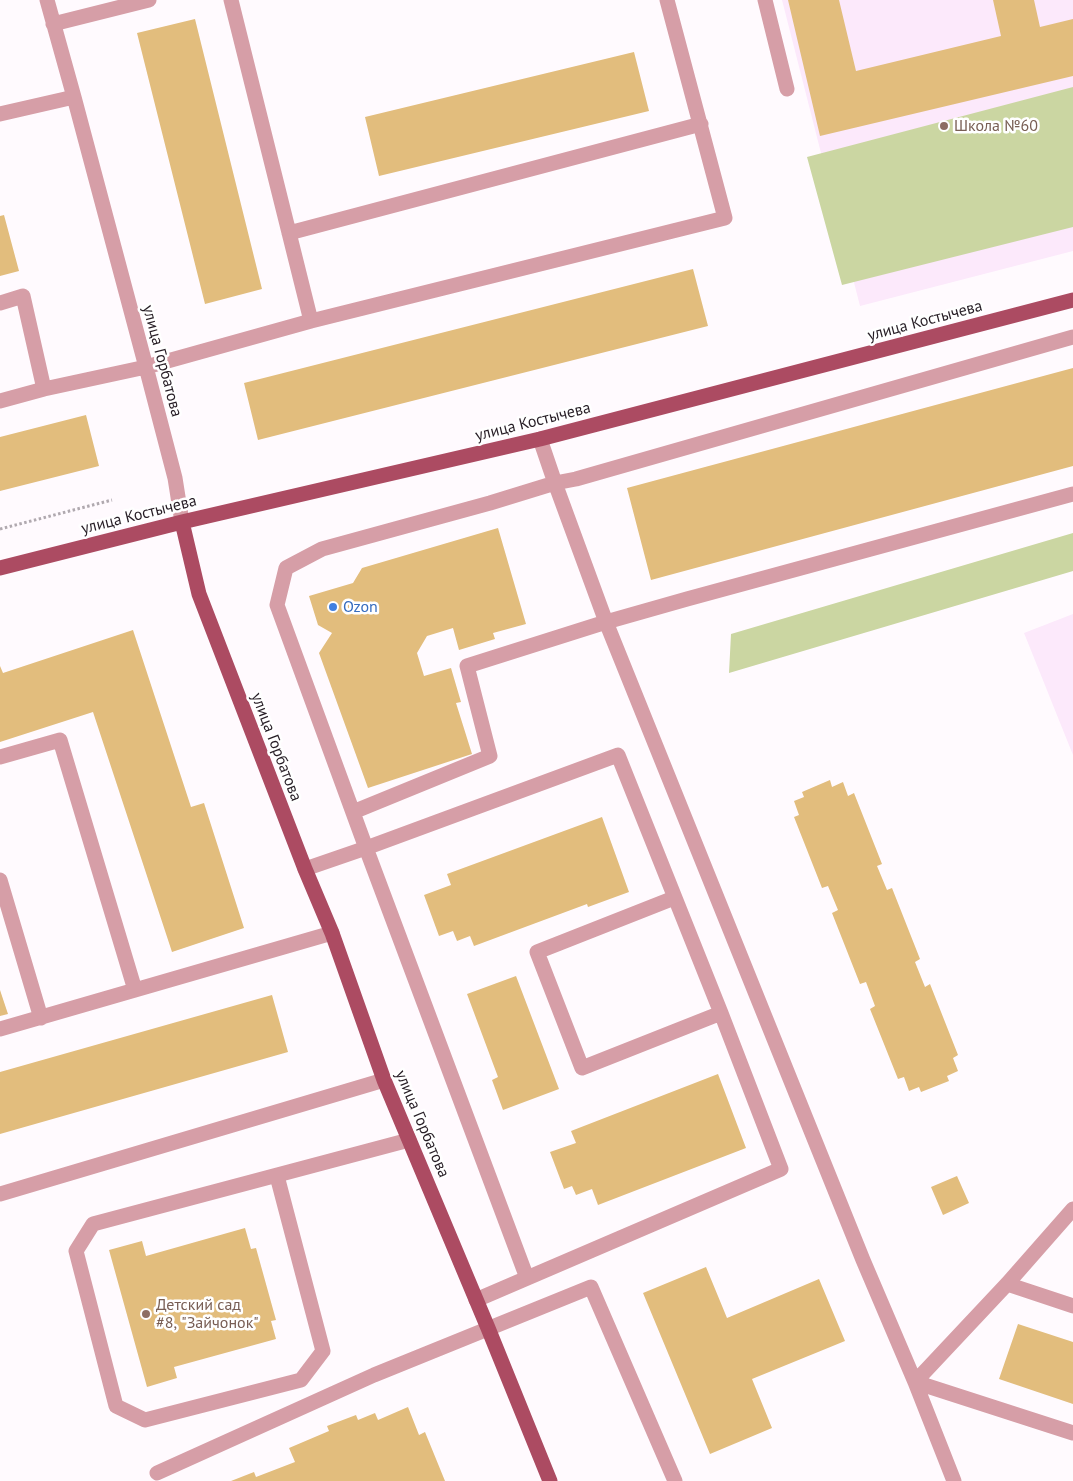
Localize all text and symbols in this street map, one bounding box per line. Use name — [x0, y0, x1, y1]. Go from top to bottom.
place label: Школа №60 — [954, 116, 1038, 136]
marker: Школа №60 — [938, 120, 950, 132]
street label: улица Костычева — [865, 296, 985, 346]
street label: улица Горбатова — [138, 303, 186, 419]
street label: улица Костычева — [473, 398, 593, 446]
street label: улица Костычева — [79, 491, 199, 539]
place label: Ozon — [343, 597, 378, 617]
marker: Ozon — [327, 601, 339, 613]
street label: улица Горбатова — [246, 690, 306, 804]
street label: улица Горбатова — [391, 1067, 453, 1181]
place label: Детский сад #8, "Зайчонок" — [156, 1295, 259, 1333]
marker: Детский сад #8, "Зайчонок" — [140, 1308, 152, 1320]

